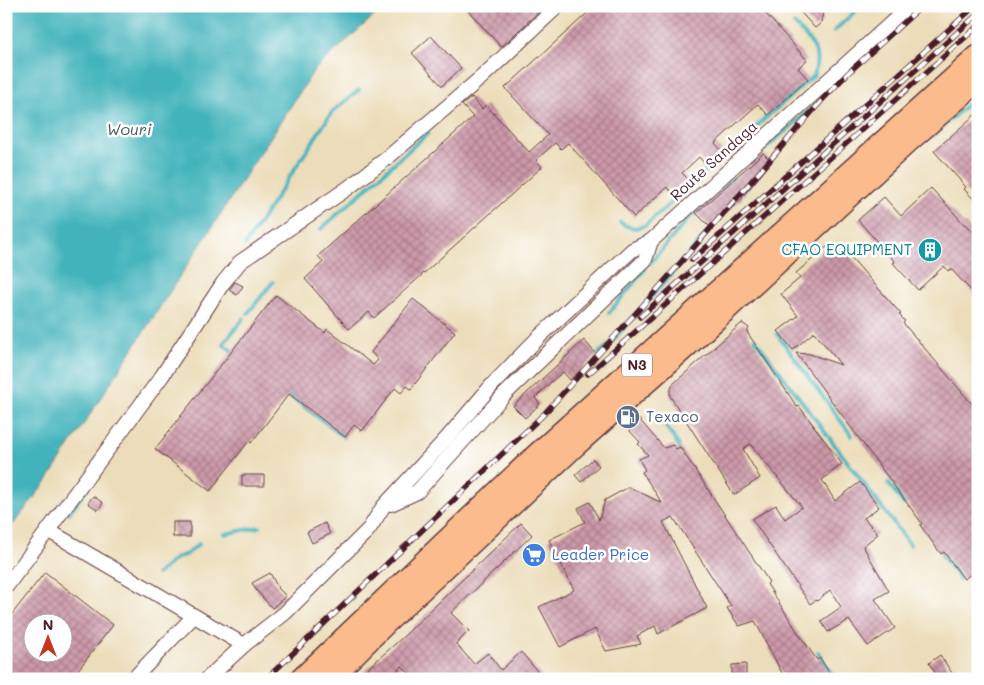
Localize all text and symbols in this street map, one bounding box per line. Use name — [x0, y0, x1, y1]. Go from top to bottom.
street label: Route Sandaga — [666, 116, 761, 205]
water label: Wouri — [106, 118, 152, 139]
building icon: CFAO EQUIPMENT — [917, 237, 943, 263]
place label: CFAO EQUIPMENT — [781, 239, 912, 259]
road number: N3 — [622, 354, 652, 376]
fuel station icon: Texaco — [615, 404, 641, 430]
place label: Texaco — [646, 406, 698, 426]
supermarket icon: Leader Price — [521, 542, 547, 568]
place label: Leader Price — [552, 544, 649, 564]
north arrow — [22, 612, 72, 662]
text: N — [43, 615, 53, 634]

